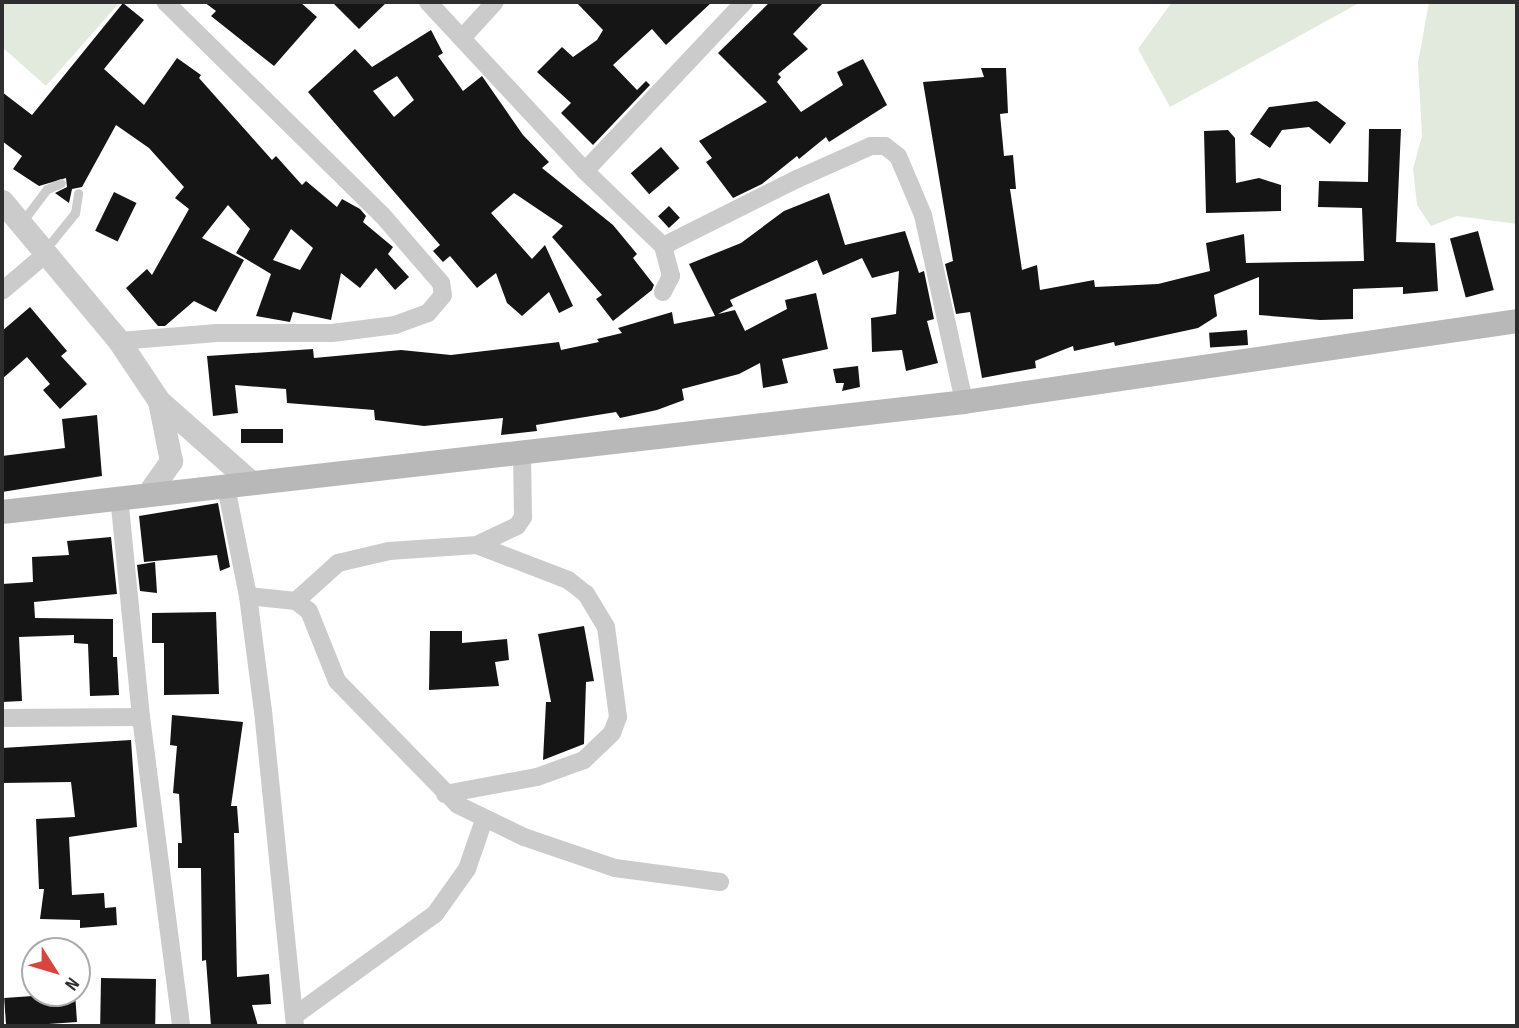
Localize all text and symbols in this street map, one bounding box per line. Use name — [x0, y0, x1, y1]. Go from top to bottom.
north arrow — [21, 937, 91, 1007]
text: N — [59, 973, 84, 995]

